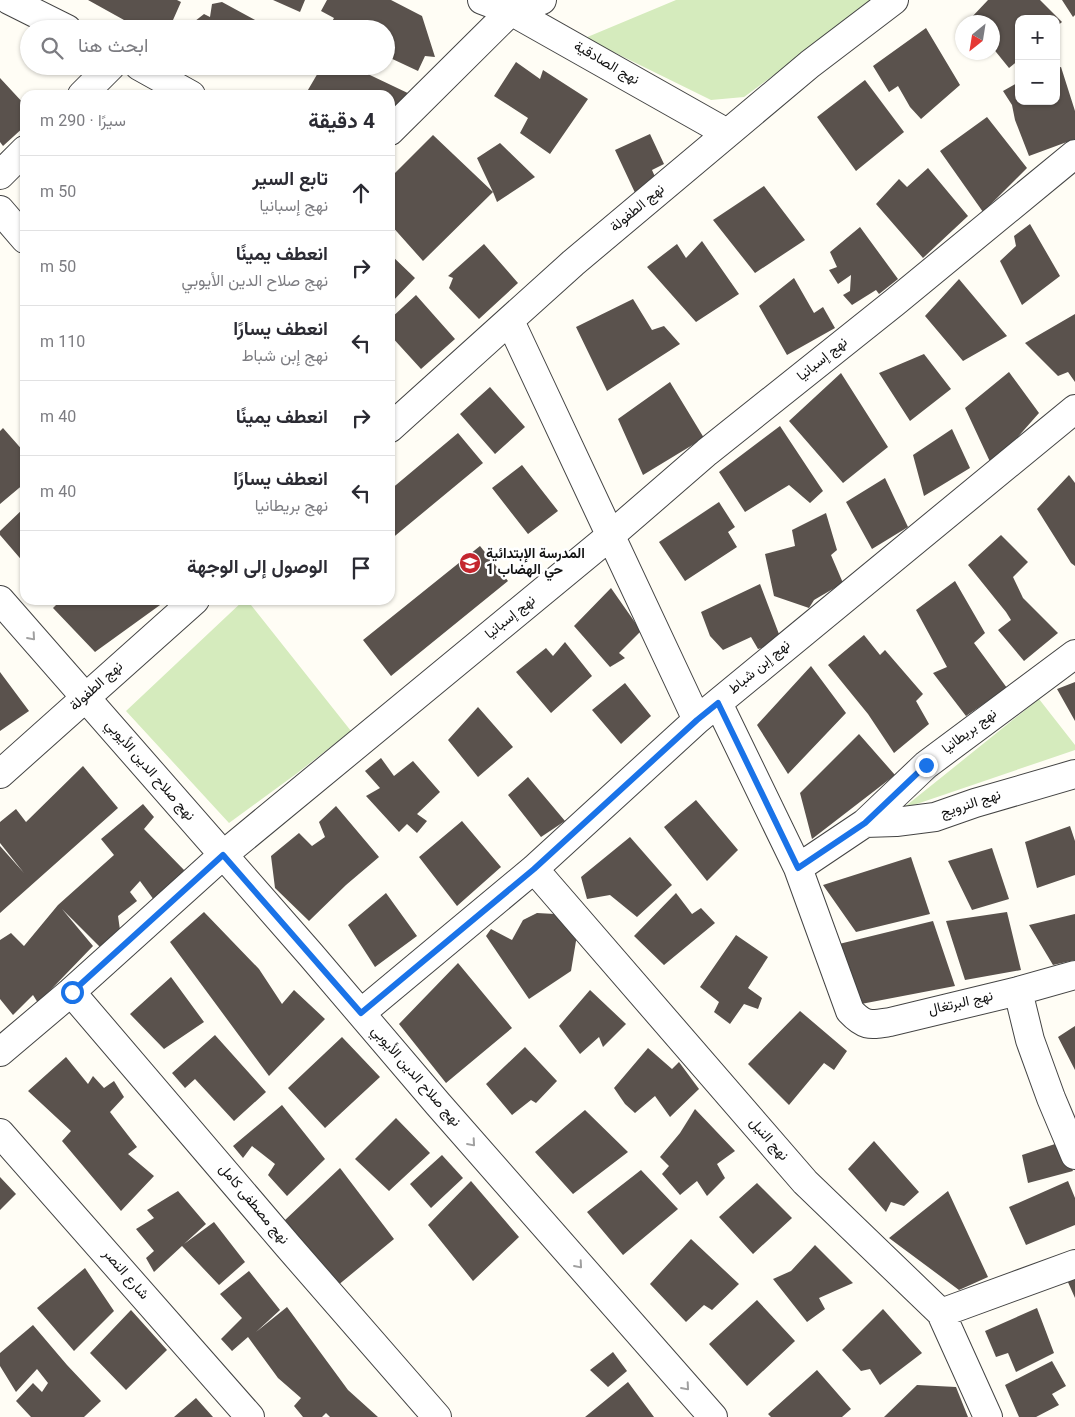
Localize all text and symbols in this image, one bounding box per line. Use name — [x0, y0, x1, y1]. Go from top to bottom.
north arrow — [955, 15, 1000, 60]
map controls — [1015, 15, 1060, 105]
button: + — [1015, 15, 1060, 60]
search box — [20, 20, 395, 75]
text: ابحث هنا — [78, 33, 148, 62]
icon: search — [38, 34, 66, 62]
street label: نهج الصادقية — [569, 36, 643, 92]
button: − — [1015, 60, 1060, 105]
text: 4 دقيقة — [308, 106, 375, 139]
text: سيرًا · 290 m — [40, 110, 126, 135]
text: تابع السير — [252, 166, 328, 195]
icon: ahead — [347, 179, 375, 207]
street label: نهج الطفولة — [606, 179, 670, 239]
text: 50 m — [40, 181, 76, 206]
text: نهج إسبانيا — [260, 195, 328, 220]
text: انعطف يمينًا — [236, 241, 328, 270]
icon: right — [347, 254, 375, 282]
text: 50 m — [40, 256, 76, 281]
text: نهج صلاح الدين الأيوبي — [182, 270, 328, 295]
text: انعطف يسارًا — [233, 316, 328, 345]
icon: left — [347, 329, 375, 357]
text: 110 m — [40, 331, 85, 356]
street label: نهج إسبانيا — [793, 333, 853, 387]
text: نهج إبن شباط — [242, 345, 328, 370]
text: انعطف يمينًا — [236, 404, 328, 433]
icon: right — [347, 404, 375, 432]
text: 40 m — [40, 406, 76, 431]
text: انعطف يسارًا — [233, 466, 328, 495]
icon: left — [347, 479, 375, 507]
text: 40 m — [40, 481, 76, 506]
text: نهج بريطانيا — [255, 495, 328, 520]
place label: المدرسة الإبتدائية حي الهضاب 1 — [486, 544, 585, 582]
school or university icon: المدرسة الإبتدائية حي الهضاب 1 — [458, 551, 482, 575]
text: الوصول إلى الوجهة — [187, 554, 328, 583]
icon: arrive — [347, 554, 375, 582]
street label: نهج إسبانيا — [481, 591, 541, 645]
one-way arrow — [26, 632, 35, 641]
street label: نهج إبن شباط — [724, 635, 796, 701]
street label: نهج الطفولة — [65, 657, 129, 717]
street label: نهج بريطانيا — [938, 704, 1002, 760]
street label: نهج صلاح الدين الأيوبي — [99, 715, 199, 827]
route end — [915, 754, 938, 777]
street label: نهج النرويج — [938, 785, 1004, 825]
route start — [61, 981, 84, 1004]
street label: نهج البرتغال — [926, 986, 996, 1022]
street label: نهج صلاح الدين الأيوبي — [365, 1021, 465, 1133]
street label: نهج النيل — [743, 1113, 793, 1167]
one-way arrow — [466, 1137, 475, 1146]
street label: نهج مصطفى كامل — [212, 1160, 294, 1250]
street label: شارع النصر — [96, 1244, 153, 1305]
one-way arrow — [573, 1259, 582, 1268]
one-way arrow — [681, 1381, 690, 1390]

